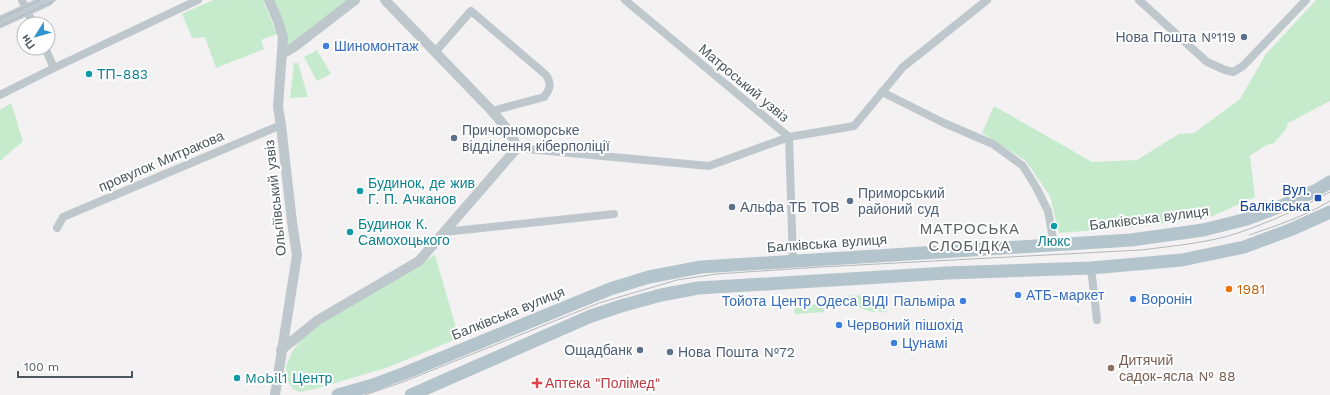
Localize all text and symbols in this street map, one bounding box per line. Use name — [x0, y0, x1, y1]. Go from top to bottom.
north arrow — [16, 16, 56, 56]
place label: Нова Пошта №119 — [1115, 29, 1236, 45]
text: Пн — [19, 32, 38, 51]
marker: Нова Пошта №119 — [1239, 32, 1249, 42]
place label: Шиномонтаж — [334, 38, 419, 54]
marker: Шиномонтаж — [321, 41, 331, 51]
street label: Матроський узвіз — [696, 41, 792, 125]
place label: ТП-883 — [97, 66, 148, 82]
marker: ТП-883 — [84, 69, 94, 79]
place label: Причорноморське відділення кіберполіції — [462, 122, 610, 154]
street label: провулок Митракова — [96, 127, 226, 195]
marker: Причорноморське відділення кіберполіції — [449, 133, 459, 143]
street label: Ольгіївський узвіз — [261, 139, 289, 257]
place label: Будинок, де жив Г. П. Ачканов — [368, 175, 475, 207]
place label: Вул. Балківська — [1240, 182, 1310, 214]
place label: Приморський районий суд — [858, 185, 945, 217]
marker: Будинок, де жив Г. П. Ачканов — [355, 186, 365, 196]
marker: Вул. Балківська — [1313, 193, 1323, 203]
marker: Приморський районий суд — [845, 196, 855, 206]
place label: Альфа ТБ ТОВ — [740, 199, 840, 215]
marker: Альфа ТБ ТОВ — [727, 202, 737, 212]
street label: Балківська вулиця — [1088, 203, 1210, 233]
place label: Будинок К. Самохоцького — [358, 216, 450, 248]
district label: МАТРОСЬКА СЛОБІДКА — [920, 220, 1020, 255]
marker: Люкс — [1049, 221, 1059, 231]
marker: Будинок К. Самохоцького — [345, 227, 355, 237]
street label: Балківська вулиця — [766, 231, 888, 255]
place label: Люкс — [1038, 233, 1070, 249]
place label: 1981 — [1237, 281, 1265, 297]
street label: Балківська вулиця — [449, 283, 567, 343]
marker: 1981 — [1224, 284, 1234, 294]
place label: АТБ-маркет — [1026, 287, 1105, 303]
marker: АТБ-маркет — [1013, 290, 1023, 300]
place label: Воронін — [1141, 291, 1192, 307]
place label: Тойота Центр Одеса ВІДІ Пальміра — [722, 293, 955, 309]
marker: Воронін — [1128, 294, 1138, 304]
marker: Тойота Центр Одеса ВІДІ Пальміра — [958, 296, 968, 306]
place label: Червоний пішохід — [847, 317, 963, 333]
marker: Червоний пішохід — [834, 320, 844, 330]
place label: Цунамі — [902, 335, 948, 351]
marker: Цунамі — [889, 338, 899, 348]
place label: Ощадбанк — [564, 342, 633, 358]
place label: Нова Пошта №72 — [678, 344, 795, 360]
marker: Ощадбанк — [635, 345, 645, 355]
marker: Нова Пошта №72 — [665, 347, 675, 357]
place label: Дитячий садок-ясла № 88 — [1119, 352, 1236, 384]
scale bar — [18, 353, 132, 379]
text: 100 m — [24, 360, 59, 374]
marker: Дитячий садок-ясла № 88 — [1106, 363, 1116, 373]
place label: Mobil1 Центр — [245, 370, 333, 386]
marker: Mobil1 Центр — [232, 373, 242, 383]
place label: Аптека "Полімед" — [545, 375, 660, 391]
marker: Аптека "Полімед" — [532, 378, 542, 388]

